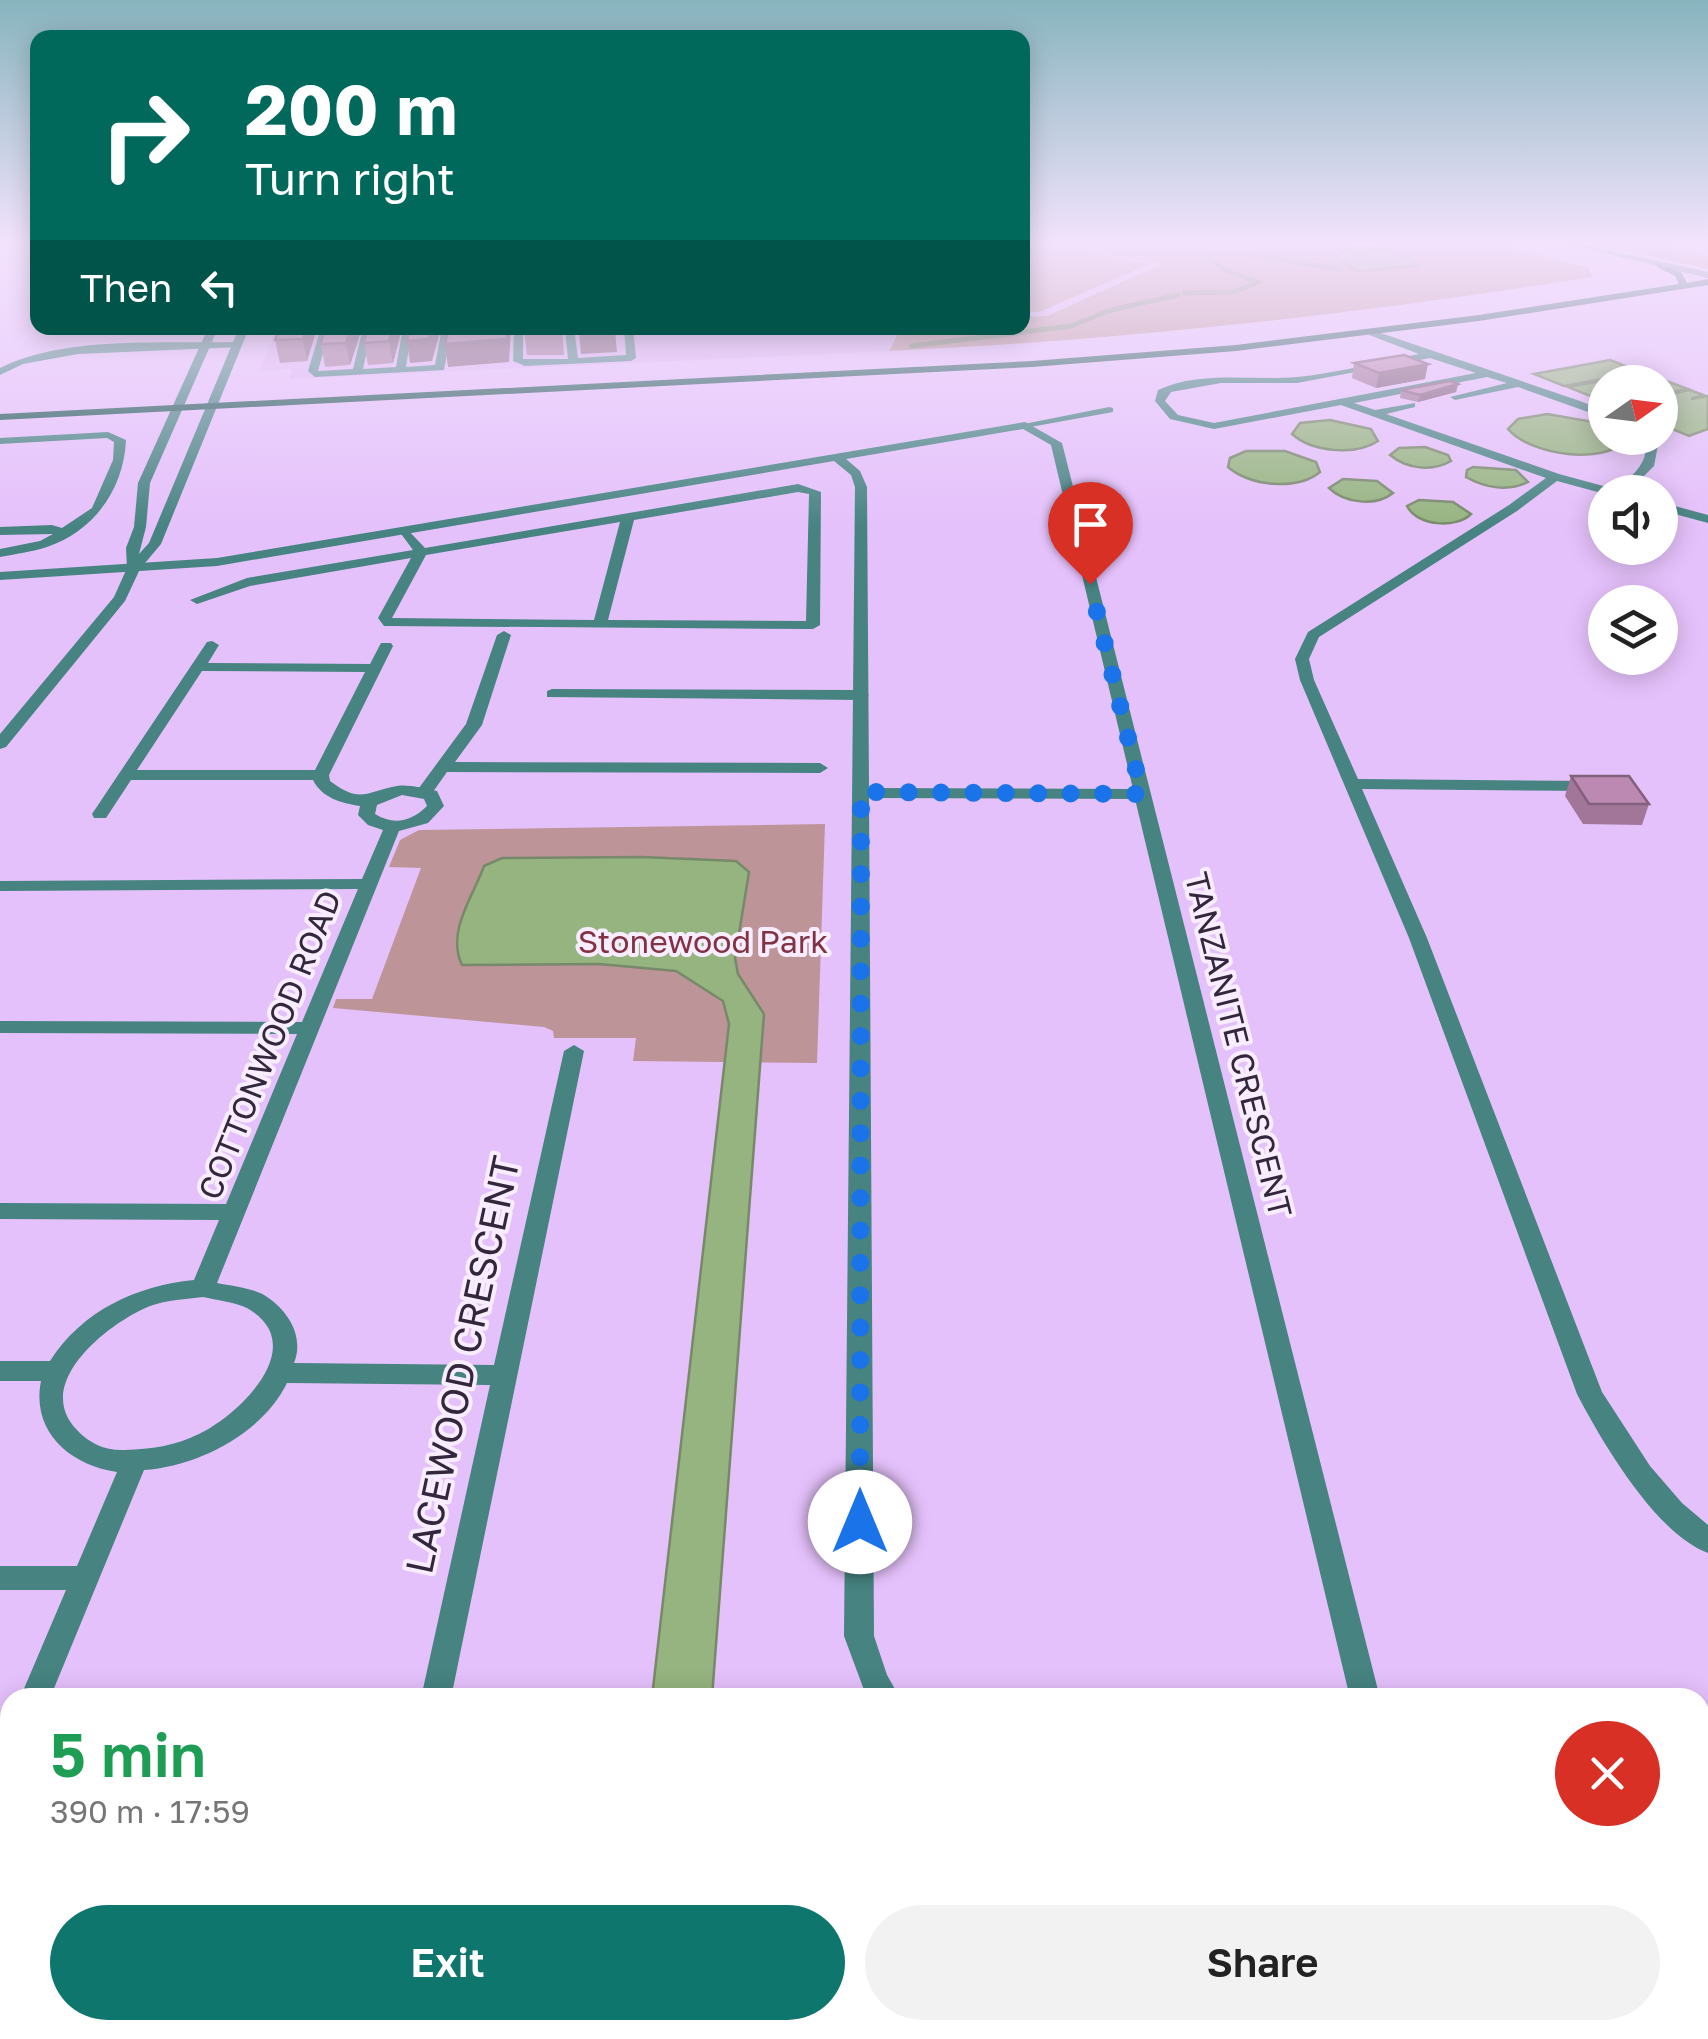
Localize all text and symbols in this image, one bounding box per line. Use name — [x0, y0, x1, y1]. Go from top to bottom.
text: 200 m — [245, 66, 457, 150]
icon: right — [80, 70, 210, 200]
text: Turn right — [245, 151, 455, 205]
icon: left — [192, 260, 247, 315]
text: Then — [80, 265, 172, 310]
north arrow — [1588, 365, 1678, 455]
map controls — [1588, 365, 1678, 675]
button: sound — [1588, 475, 1678, 565]
pin — [1048, 482, 1133, 585]
icon: arrive — [1063, 497, 1118, 552]
button: layers — [1588, 585, 1678, 675]
street label: TANZANITE CRESCENT — [1178, 868, 1300, 1221]
street label: COTTONWOOD ROAD — [190, 885, 348, 1205]
park label: Stonewood Park — [578, 922, 828, 960]
street label: LACEWOOD CRESCENT — [395, 1152, 528, 1578]
position arrow — [808, 1470, 912, 1574]
text: 5 min — [50, 1718, 206, 1790]
button: close — [1555, 1721, 1660, 1826]
text: 390 m · 17:59 — [50, 1792, 250, 1830]
button: Exit — [50, 1905, 845, 2020]
button: Share — [865, 1905, 1660, 2020]

